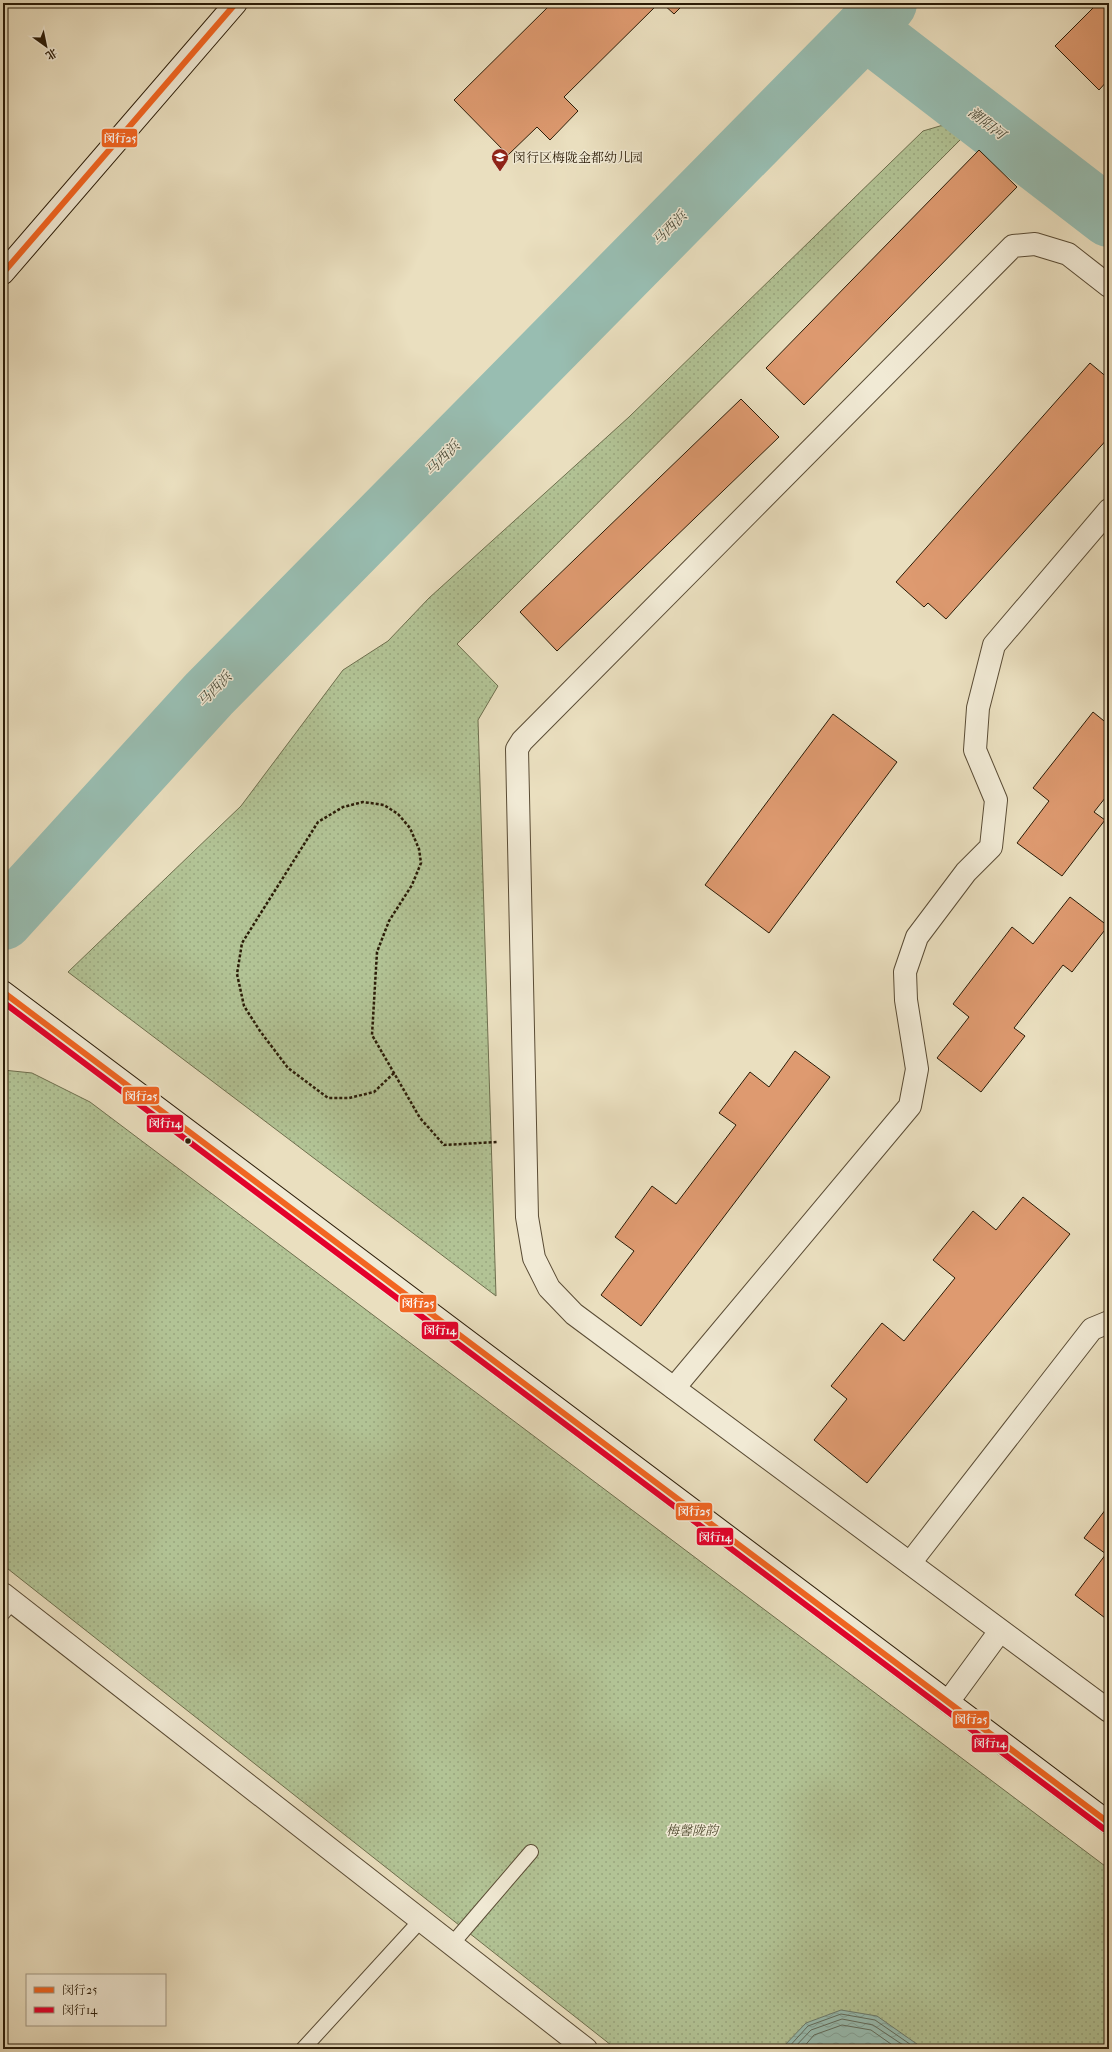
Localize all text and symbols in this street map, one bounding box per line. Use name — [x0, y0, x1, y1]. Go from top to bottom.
north arrow — [26, 26, 66, 66]
text: 北 — [43, 46, 59, 62]
water label: 潮阳河 — [965, 104, 1011, 145]
line badge: 闵行25 — [101, 128, 138, 148]
text: 闵行25 — [104, 132, 136, 145]
school or university icon: 闵行区梅陇金都幼儿园 — [490, 147, 510, 172]
place label: 闵行区梅陇金都幼儿园 — [513, 150, 643, 165]
water label: 马西浜 — [648, 207, 691, 249]
water label: 马西浜 — [421, 437, 464, 479]
water label: 马西浜 — [194, 668, 236, 710]
line badge: 闵行25 — [122, 1086, 160, 1105]
text: 闵行25 — [125, 1090, 157, 1103]
line badge: 闵行14 — [146, 1114, 184, 1133]
text: 闵行14 — [149, 1117, 182, 1130]
unlabelled marker — [183, 1136, 193, 1146]
line badge: 闵行25 — [399, 1294, 437, 1313]
text: 闵行25 — [402, 1297, 434, 1310]
line badge: 闵行14 — [421, 1321, 459, 1340]
text: 闵行14 — [424, 1324, 457, 1337]
line badge: 闵行25 — [675, 1502, 713, 1521]
text: 闵行25 — [678, 1505, 710, 1518]
line badge: 闵行14 — [696, 1527, 734, 1546]
text: 闵行14 — [699, 1531, 732, 1544]
line badge: 闵行25 — [952, 1710, 990, 1729]
text: 闵行25 — [955, 1713, 987, 1726]
line badge: 闵行14 — [971, 1734, 1009, 1753]
text: 闵行14 — [974, 1737, 1007, 1750]
park label: 梅馨陇韵 — [666, 1823, 720, 1838]
legend — [26, 1974, 166, 2026]
text: 闵行25 — [62, 1983, 97, 1997]
text: 闵行14 — [62, 2003, 98, 2017]

